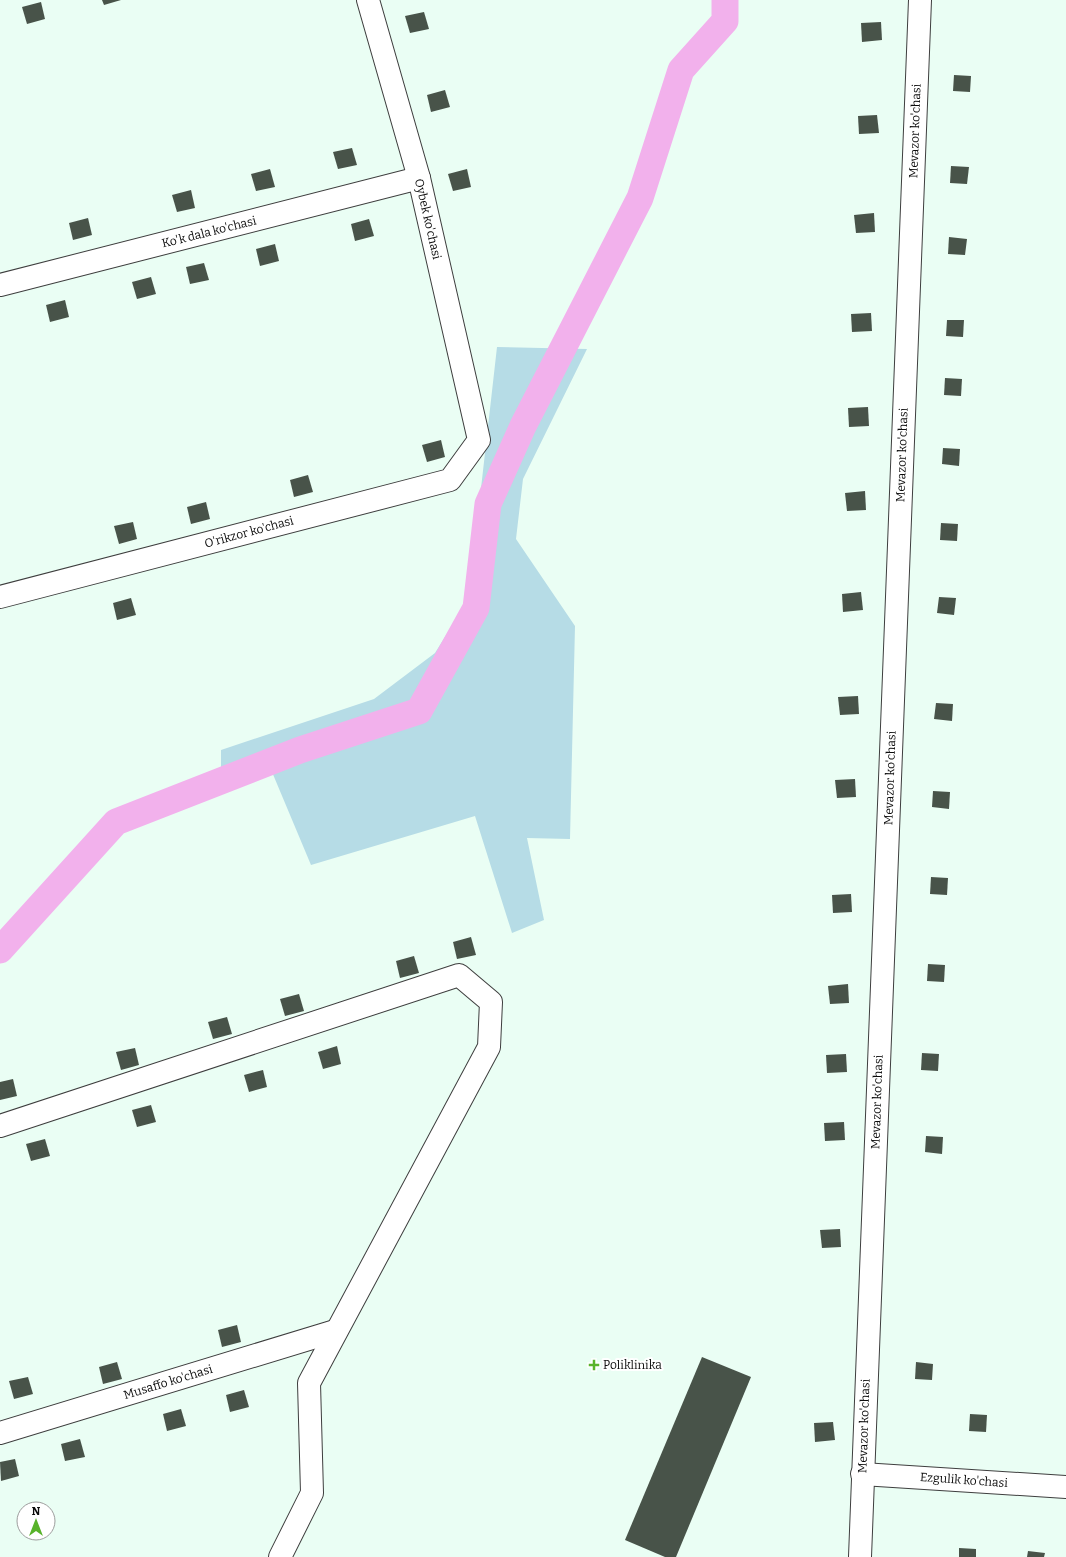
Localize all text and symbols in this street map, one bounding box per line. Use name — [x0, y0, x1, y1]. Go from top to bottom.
street label: Mevazor ko'chasi — [906, 83, 924, 178]
street label: Oybek ko'chasi — [412, 177, 444, 261]
street label: Ko'k dala ko'chasi — [160, 213, 258, 251]
street label: Mevazor ko'chasi — [893, 407, 911, 502]
street label: O'rikzor ko'chasi — [203, 513, 295, 551]
street label: Mevazor ko'chasi — [881, 730, 899, 825]
street label: Mevazor ko'chasi — [868, 1054, 886, 1149]
place label: Poliklinika — [603, 1358, 662, 1372]
marker: Poliklinika — [588, 1359, 600, 1371]
street label: Musaffo ko'chasi — [122, 1362, 215, 1402]
street label: Mevazor ko'chasi — [855, 1378, 873, 1473]
street label: Ezgulik ko'chasi — [920, 1470, 1009, 1490]
north arrow — [16, 1501, 56, 1541]
text: N — [32, 1505, 41, 1518]

